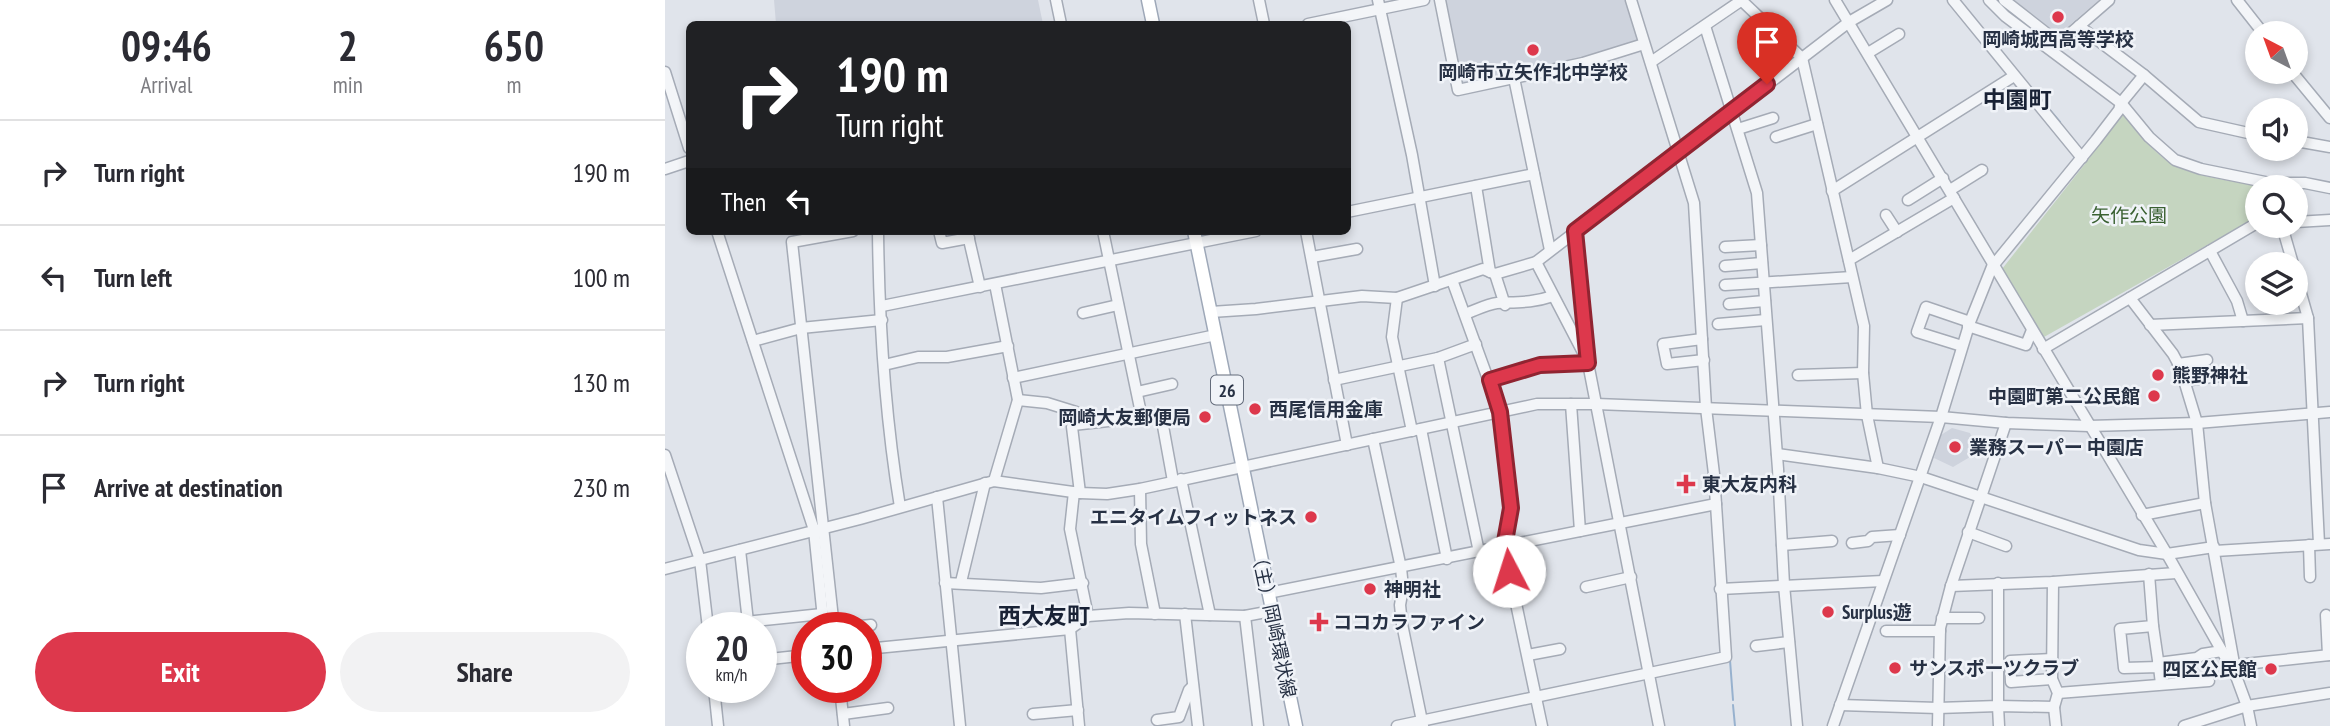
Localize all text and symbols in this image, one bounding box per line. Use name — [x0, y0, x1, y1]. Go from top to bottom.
marker: 岡崎城西高等学校 — [2050, 9, 2066, 25]
pin — [1737, 12.0, 1797, 84]
text: 09:46 — [121, 18, 212, 73]
text: 2 — [338, 18, 358, 73]
text: 650 — [484, 18, 544, 73]
north arrow — [2245, 21, 2308, 84]
map controls — [2245, 21, 2308, 315]
icon: arrive — [1748, 23, 1786, 61]
place label: 岡崎城西高等学校 — [1982, 27, 2134, 51]
text: 190 m — [836, 42, 949, 106]
marker: 岡崎市立矢作北中学校 — [1525, 42, 1541, 58]
icon: right — [721, 49, 812, 140]
place label: 岡崎市立矢作北中学校 — [1438, 60, 1628, 84]
text: Arrival — [140, 70, 192, 99]
text: min — [333, 70, 363, 99]
text: m — [506, 70, 521, 99]
district label: 中園町 — [1983, 85, 2052, 114]
button: sound — [2245, 98, 2308, 161]
text: Turn right — [836, 104, 944, 146]
icon: right — [35, 154, 73, 192]
text: Turn right — [94, 156, 185, 189]
text: 190 m — [572, 156, 630, 189]
button: search — [2245, 175, 2308, 238]
icon: left — [780, 182, 818, 220]
text: Then — [721, 185, 766, 218]
park label: 矢作公園 — [2091, 203, 2167, 227]
button: layers — [2245, 252, 2308, 315]
icon: left — [35, 259, 73, 297]
text: Turn left — [94, 261, 172, 294]
text: 100 m — [572, 261, 630, 294]
place label: 熊野神社 — [2172, 363, 2248, 387]
icon: right — [35, 364, 73, 402]
text: Turn right — [94, 366, 185, 399]
text: 130 m — [572, 366, 630, 399]
marker: 熊野神社 — [2150, 367, 2166, 383]
road number: 26 — [1211, 376, 1243, 404]
place label: 中園町第二公民館 — [1988, 384, 2140, 408]
marker: 中園町第二公民館 — [2146, 388, 2162, 404]
place label: 西尾信用金庫 — [1269, 397, 1383, 421]
marker: 西尾信用金庫 — [1247, 401, 1263, 417]
place label: 岡崎大友郵便局 — [1058, 405, 1191, 429]
marker: 岡崎大友郵便局 — [1197, 409, 1213, 425]
place label: 業務スーパー 中園店 — [1969, 435, 2144, 459]
marker: 業務スーパー 中園店 — [1947, 439, 1963, 455]
icon: arrive — [35, 469, 73, 507]
text: Arrive at destination — [94, 471, 283, 504]
text: 230 m — [572, 471, 630, 504]
place label: 東大友内科 — [1702, 472, 1797, 496]
marker: 東大友内科 — [1676, 474, 1696, 494]
place label: エニタイムフィットネス — [1090, 505, 1297, 529]
marker: エニタイムフィットネス — [1303, 509, 1319, 525]
position arrow — [1472, 534, 1546, 608]
street label: （主）岡崎環状線 — [1246, 546, 1302, 700]
place label: 神明社 — [1384, 577, 1441, 601]
marker: 神明社 — [1362, 581, 1378, 597]
place label: Surplus遊 — [1842, 600, 1912, 624]
district label: 西大友町 — [998, 601, 1090, 630]
marker: Surplus遊 — [1820, 604, 1836, 620]
place label: ココカラファイン — [1333, 610, 1485, 634]
speed limit sign: 30 — [791, 612, 882, 703]
marker: ココカラファイン — [1311, 614, 1327, 630]
text: 20 — [715, 625, 748, 671]
button: Exit — [35, 632, 326, 712]
button: Share — [340, 632, 630, 712]
place label: サンスポーツクラブ — [1909, 656, 2079, 680]
place label: 四区公民館 — [2162, 657, 2257, 681]
marker: サンスポーツクラブ — [1887, 660, 1903, 676]
marker: 四区公民館 — [2263, 661, 2279, 677]
text: km/h — [716, 663, 747, 686]

